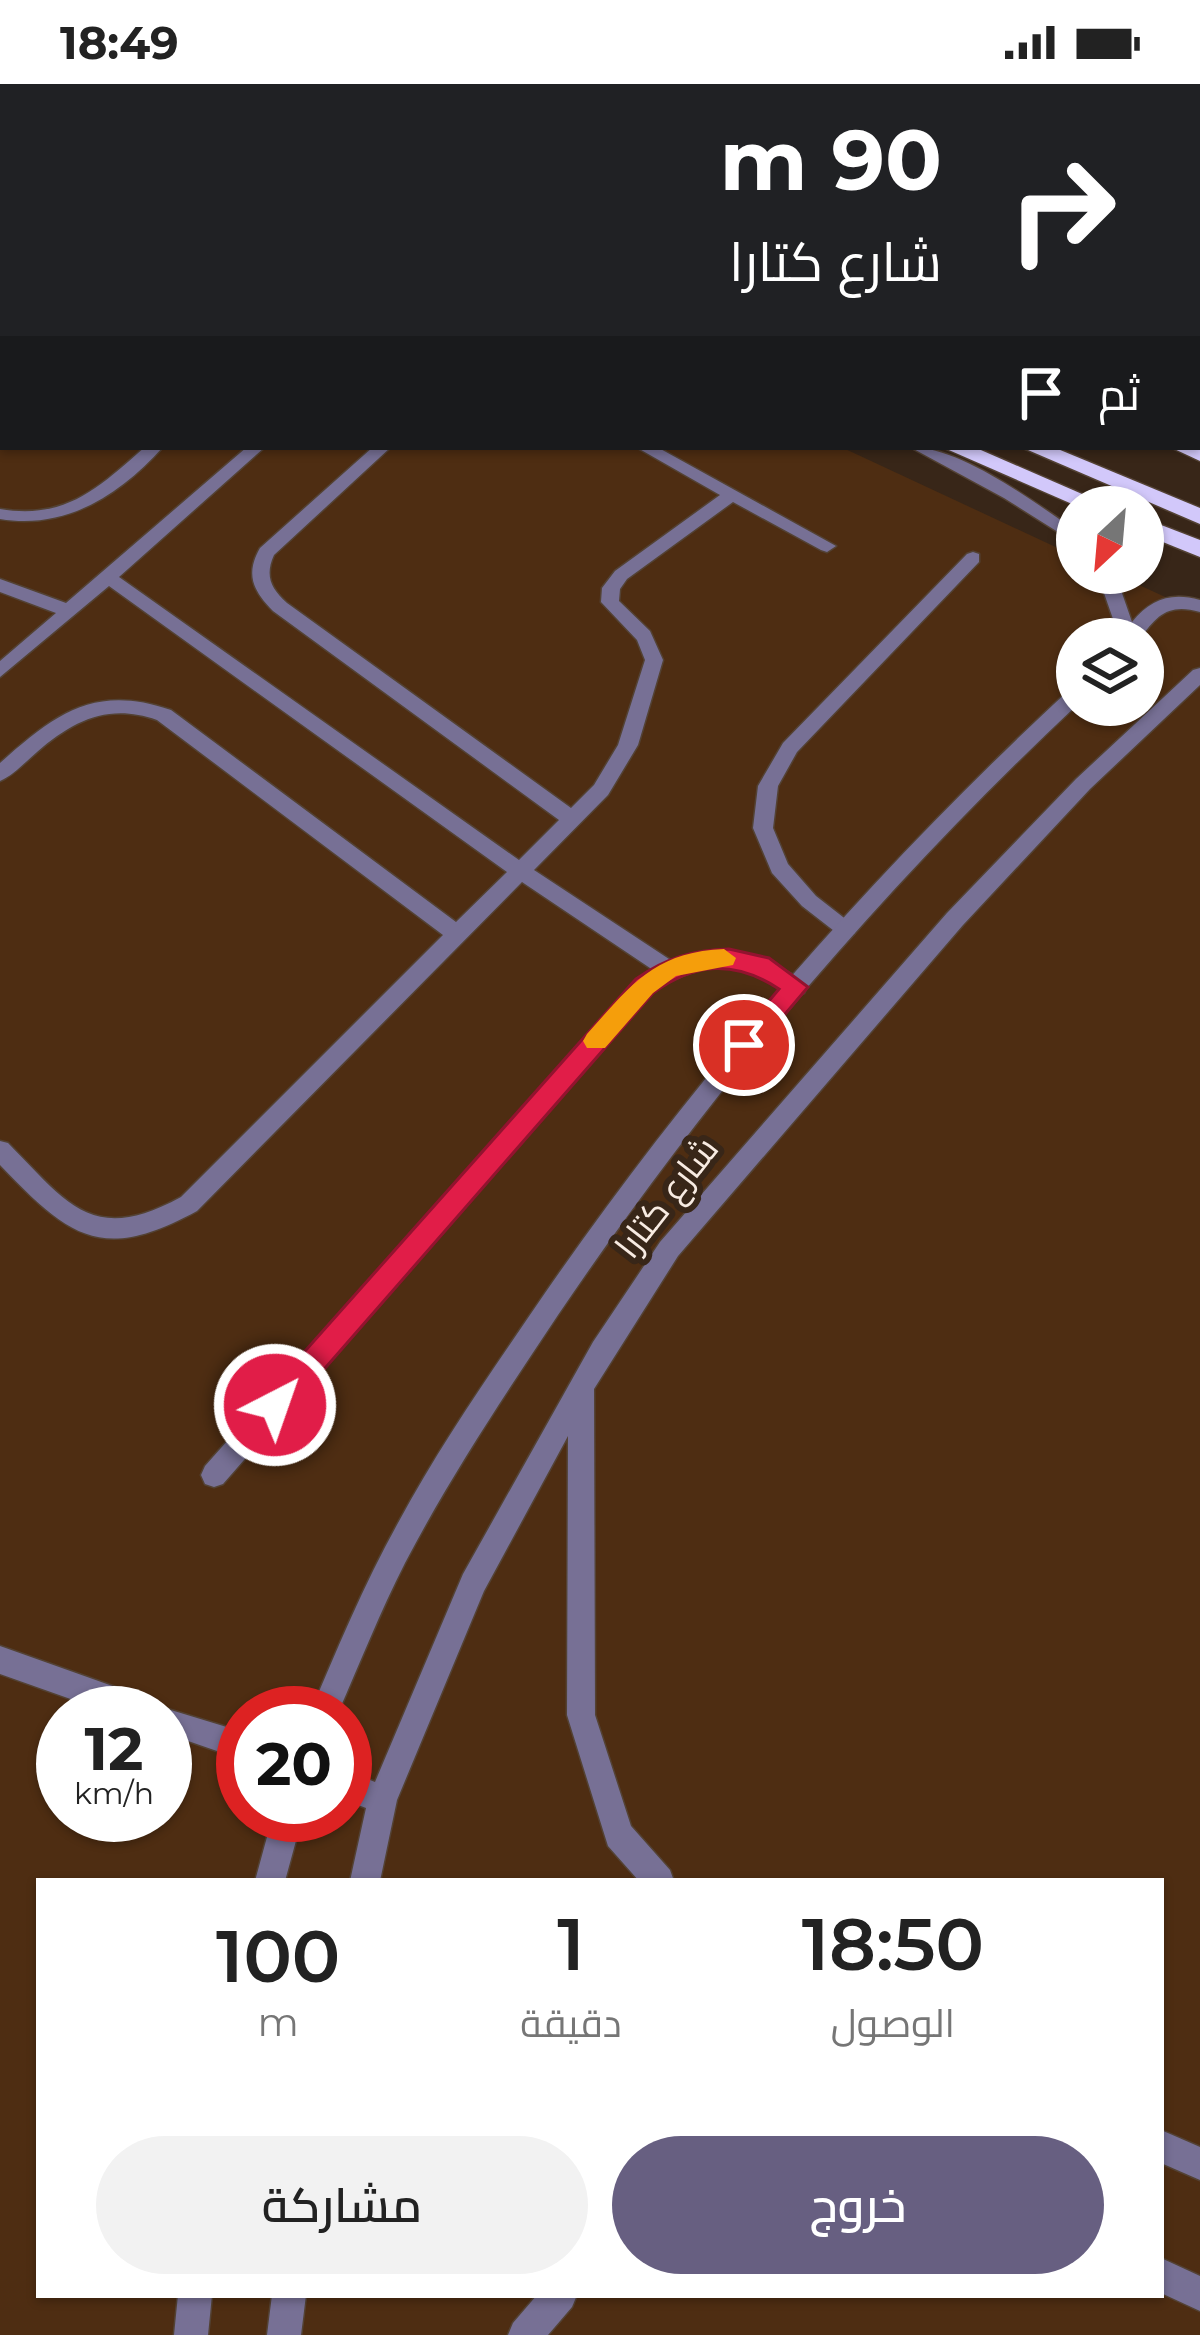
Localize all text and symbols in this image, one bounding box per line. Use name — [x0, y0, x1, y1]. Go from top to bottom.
text: 18:49 — [60, 15, 179, 70]
text: 90 m — [720, 109, 942, 211]
icon: right — [984, 132, 1140, 288]
text: شارع كتارا — [729, 229, 942, 295]
icon: arrive — [1008, 360, 1074, 426]
text: ثم — [1098, 366, 1140, 421]
north arrow — [1056, 486, 1164, 594]
map controls — [1056, 486, 1164, 726]
button: layers — [1056, 618, 1164, 726]
pin — [693, 994, 795, 1096]
icon: arrive — [711, 1012, 777, 1078]
street label: شارع كتارا — [605, 1127, 729, 1268]
position arrow — [212, 1342, 338, 1468]
speed limit sign: 20 — [216, 1686, 372, 1842]
text: 12 — [85, 1712, 143, 1785]
text: km/h — [74, 1775, 154, 1812]
text: 1 — [557, 1900, 585, 1988]
text: 18:50 — [802, 1900, 984, 1988]
text: 100 — [216, 1912, 340, 2000]
text: m — [257, 1998, 299, 2046]
text: دقيقة — [520, 1999, 622, 2047]
text: الوصول — [831, 1999, 955, 2047]
button: مشاركة — [96, 2136, 588, 2274]
button: خروج — [612, 2136, 1104, 2274]

